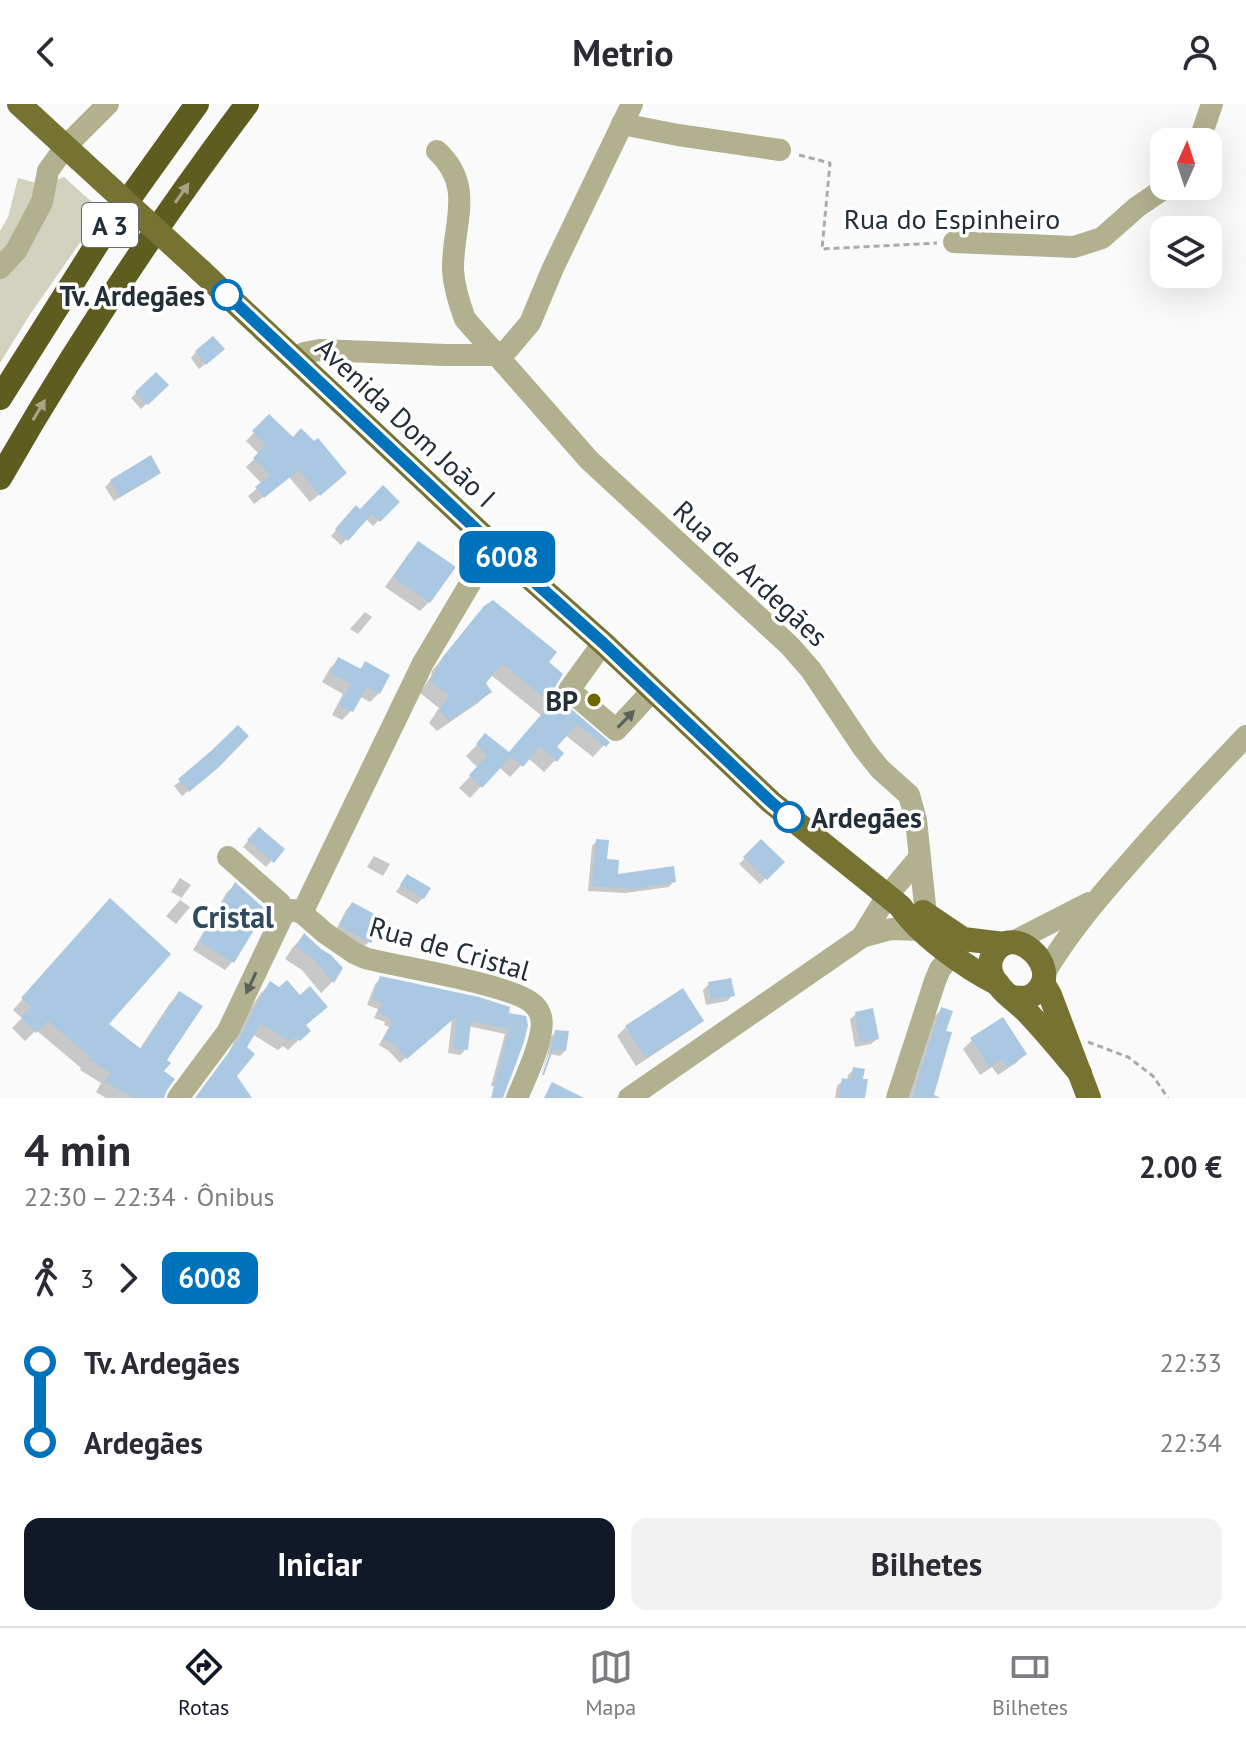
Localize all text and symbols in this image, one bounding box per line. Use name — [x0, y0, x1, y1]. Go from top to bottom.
text: Metrio — [572, 29, 674, 76]
icon: back — [24, 30, 68, 74]
icon: person — [1178, 30, 1222, 74]
north arrow — [1150, 128, 1222, 200]
map controls — [1150, 128, 1222, 288]
one-way arrow — [174, 182, 190, 204]
street label: Rua do Espinheiro — [844, 200, 1060, 237]
road number: A 3 — [82, 203, 138, 247]
button: layers — [1150, 216, 1222, 288]
place label: Tv. Ardegães — [60, 277, 205, 314]
marker: Tv. Ardegães — [212, 280, 242, 310]
street label: Avenida Dom João I — [308, 329, 504, 515]
one-way arrow — [32, 399, 46, 421]
street label: Rua de Ardegães — [666, 492, 836, 654]
line badge: 6008 — [451, 531, 563, 583]
text: 6008 — [475, 538, 539, 575]
place label: BP — [545, 682, 578, 719]
marker: BP — [585, 691, 603, 709]
one-way arrow — [616, 710, 635, 729]
place label: Ardegães — [811, 799, 922, 836]
marker: Ardegães — [774, 802, 804, 832]
district label: Cristal — [192, 897, 274, 936]
street label: Rua de Cristal — [365, 907, 535, 989]
one-way arrow — [244, 972, 258, 995]
text: 4 min — [24, 1121, 131, 1178]
text: 2.00 € — [1139, 1147, 1222, 1186]
text: 22:30 – 22:34 · Ônibus — [24, 1180, 274, 1213]
icon: walk — [24, 1256, 68, 1300]
icon: forward — [106, 1256, 150, 1300]
text: 6008 — [178, 1259, 242, 1296]
text: 3 — [80, 1262, 94, 1295]
text: Tv. Ardegães — [84, 1343, 240, 1382]
text: 22:33 — [1160, 1346, 1222, 1379]
text: Ardegães — [84, 1423, 203, 1462]
text: 22:34 — [1160, 1426, 1222, 1459]
button: Iniciar — [24, 1518, 615, 1610]
button: Bilhetes — [631, 1518, 1222, 1610]
tab: Rotas — [178, 1645, 229, 1721]
tab: Mapa — [585, 1645, 636, 1721]
tab: Bilhetes — [992, 1645, 1068, 1721]

